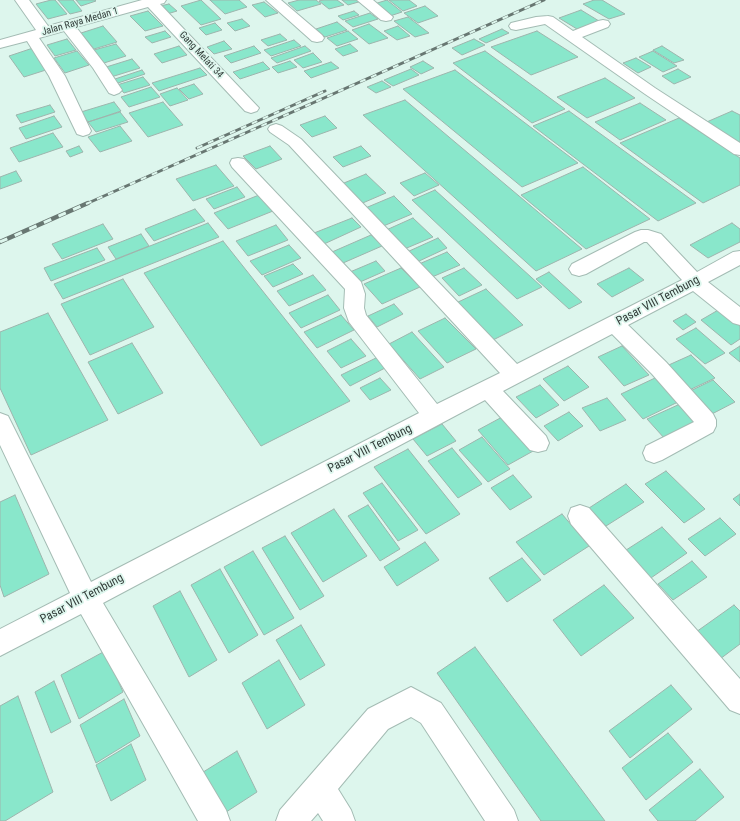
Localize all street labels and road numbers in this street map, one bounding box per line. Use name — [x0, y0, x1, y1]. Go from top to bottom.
street label: Jalan Raya Medan 1 — [40, 5, 120, 39]
street label: Gang Melati 34 — [176, 29, 226, 81]
street label: Pasar VIII Tembung — [614, 273, 702, 329]
street label: Pasar VIII Tembung — [326, 422, 414, 476]
street label: Pasar VIII Tembung — [38, 571, 126, 627]

